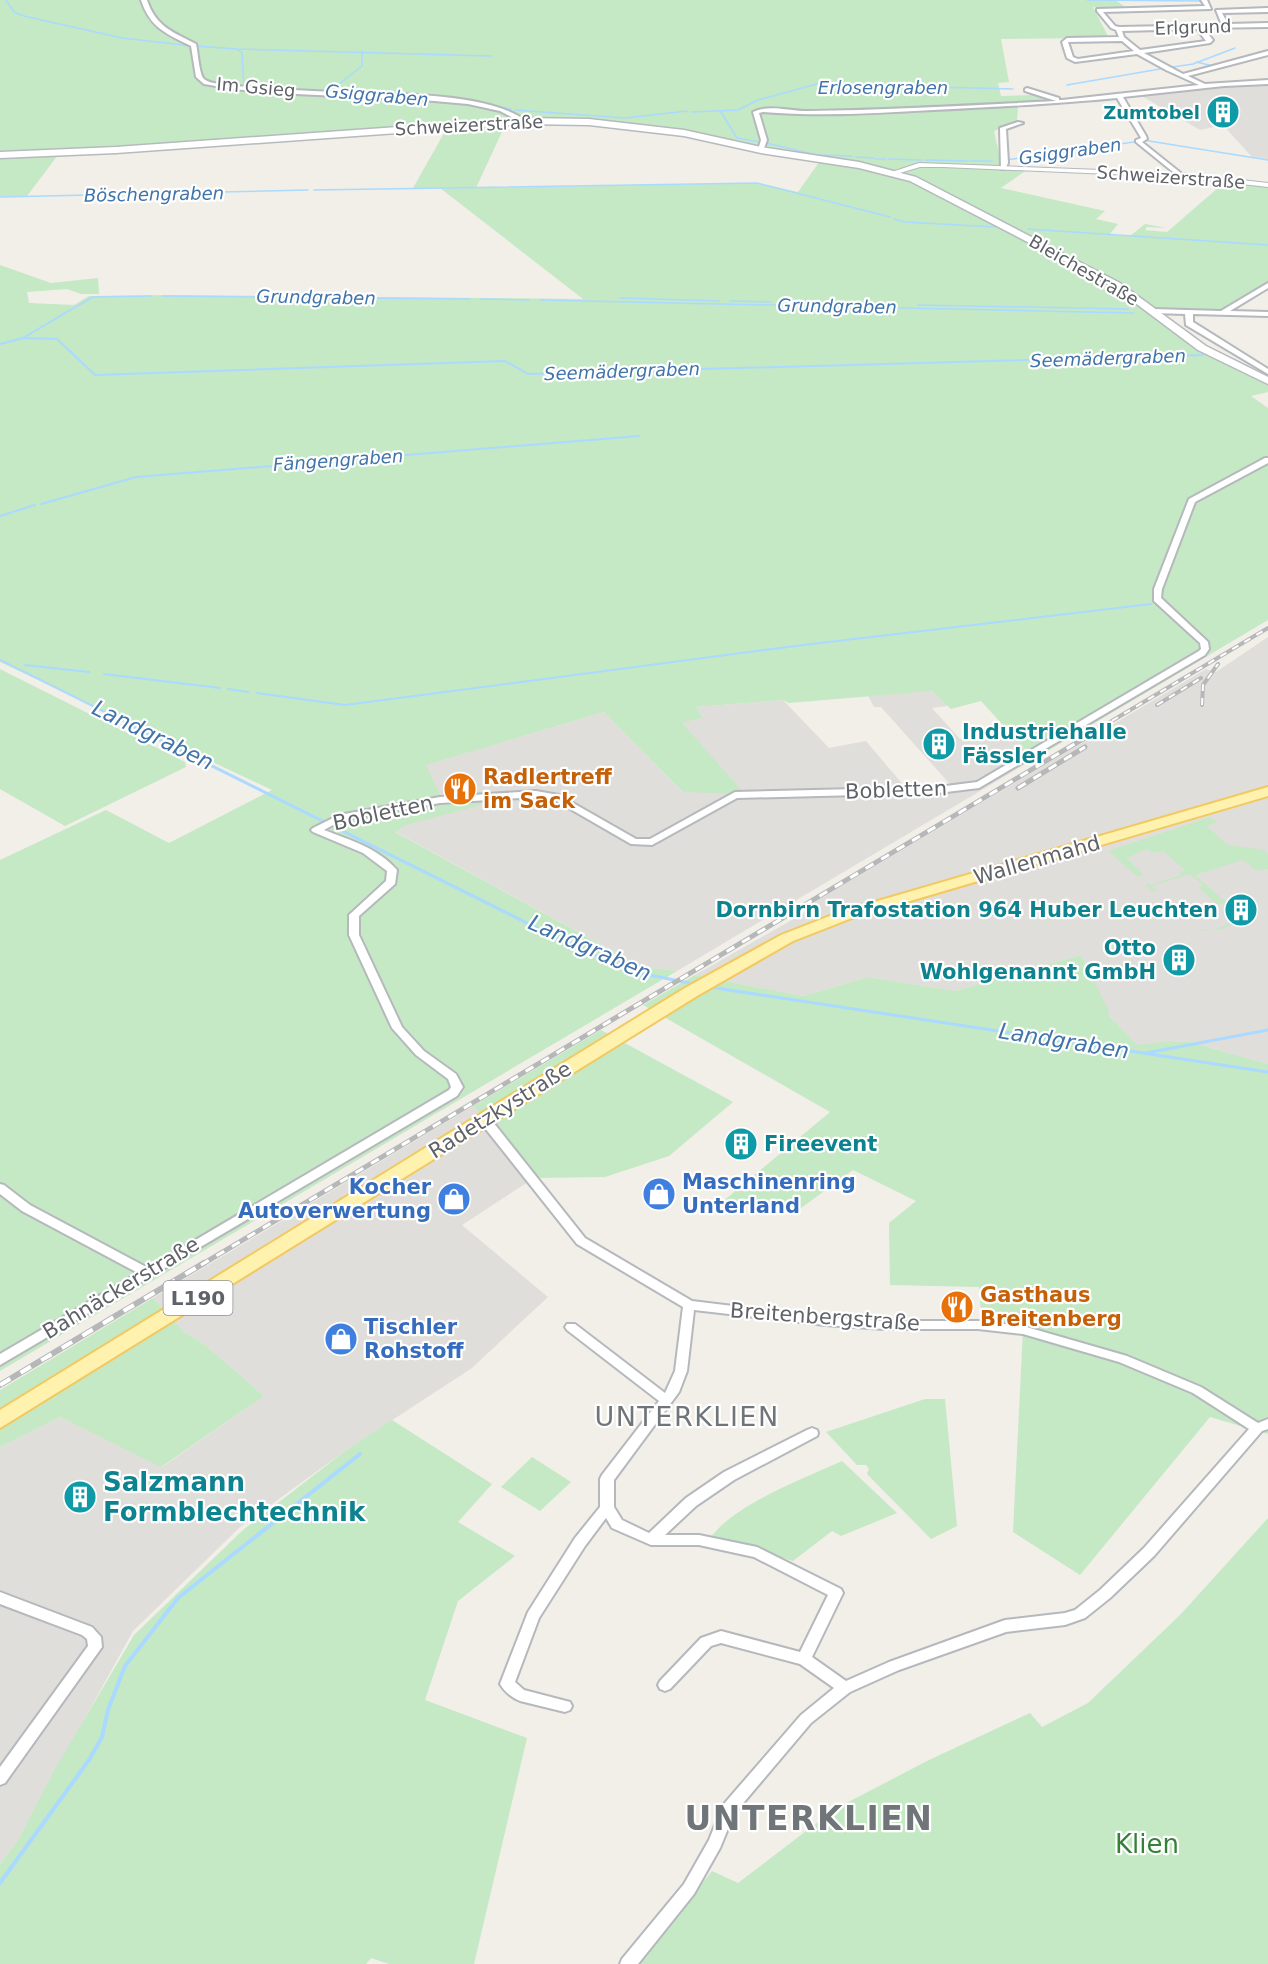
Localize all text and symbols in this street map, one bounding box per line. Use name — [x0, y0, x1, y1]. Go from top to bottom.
street label: Erlgrund — [1154, 15, 1232, 39]
street label: Im Gsieg — [216, 73, 296, 101]
water label: Erlosengraben — [818, 77, 948, 98]
water label: Gsiggraben — [325, 80, 429, 110]
building icon: Zumtobel — [1205, 94, 1241, 130]
place label: Zumtobel — [1103, 102, 1200, 123]
street label: Schweizerstraße — [394, 111, 544, 139]
water label: Gsiggraben — [1017, 133, 1123, 169]
street label: Schweizerstraße — [1096, 161, 1246, 193]
water label: Böschengraben — [84, 182, 224, 206]
street label: Bleichestraße — [1025, 230, 1143, 310]
water label: Grundgraben — [256, 285, 376, 309]
water label: Grundgraben — [777, 294, 897, 318]
water label: Seemädergraben — [1030, 345, 1186, 371]
water label: Seemädergraben — [544, 358, 700, 384]
water label: Fängengraben — [272, 445, 404, 475]
water label: Landgraben — [88, 695, 218, 775]
place label: Industriehalle Fässler — [962, 720, 1127, 768]
building icon: Industriehalle Fässler — [921, 726, 957, 762]
place label: Radlertreff im Sack — [483, 765, 613, 813]
restaurant icon: Radlertreff im Sack — [442, 771, 478, 807]
street label: Bobletten — [845, 776, 947, 804]
street label: Bobletten — [331, 791, 435, 835]
street label: Wallenmahd — [971, 831, 1103, 889]
building icon: Dornbirn Trafostation 964 Huber Leuchten — [1223, 892, 1259, 928]
place label: Dornbirn Trafostation 964 Huber Leuchten — [715, 898, 1218, 922]
water label: Landgraben — [525, 910, 655, 986]
place label: Otto Wohlgenannt GmbH — [920, 936, 1156, 984]
building icon: Otto Wohlgenannt GmbH — [1161, 942, 1197, 978]
water label: Landgraben — [997, 1018, 1131, 1064]
street label: Radetzkystraße — [424, 1057, 576, 1163]
building icon: Fireevent — [723, 1126, 759, 1162]
place label: Fireevent — [764, 1132, 877, 1156]
place label: Maschinenring Unterland — [682, 1170, 856, 1218]
place label: Kocher Autoverwertung — [238, 1175, 432, 1223]
shop icon: Maschinenring Unterland — [641, 1176, 677, 1212]
shop icon: Kocher Autoverwertung — [436, 1181, 472, 1217]
street label: Bahnäckerstraße — [38, 1232, 204, 1344]
road number: L190 — [164, 1281, 232, 1315]
place label: Gasthaus Breitenberg — [980, 1283, 1122, 1331]
restaurant icon: Gasthaus Breitenberg — [939, 1289, 975, 1325]
street label: Breitenbergstraße — [729, 1298, 921, 1336]
place label: Tischler Rohstoff — [364, 1315, 465, 1363]
shop icon: Tischler Rohstoff — [323, 1321, 359, 1357]
district label: UNTERKLIEN — [594, 1401, 780, 1432]
place label: Salzmann Formblechtechnik — [103, 1467, 366, 1527]
building icon: Salzmann Formblechtechnik — [62, 1479, 98, 1515]
district label: UNTERKLIEN — [685, 1799, 933, 1838]
park label: Klien — [1115, 1829, 1179, 1859]

